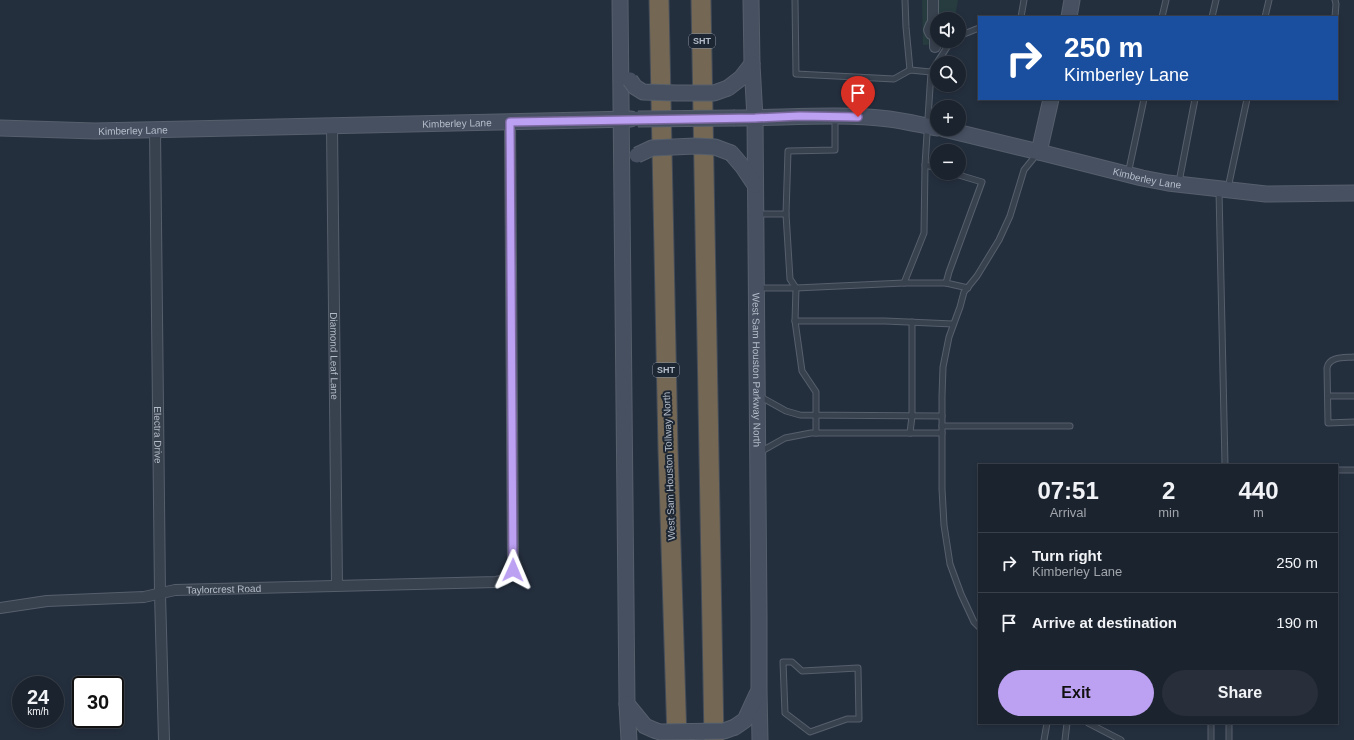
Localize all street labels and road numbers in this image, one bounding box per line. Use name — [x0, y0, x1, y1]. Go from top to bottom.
road number: SHT — [689, 34, 715, 48]
street label: Kimberley Lane — [422, 117, 492, 129]
street label: Kimberley Lane — [98, 124, 168, 136]
street label: Kimberley Lane — [1112, 165, 1182, 190]
street label: West Sam Houston Parkway North — [751, 293, 763, 447]
street label: Diamond Leaf Lane — [329, 312, 340, 400]
road number: SHT — [653, 363, 679, 377]
street label: West Sam Houston Tollway North — [661, 392, 677, 540]
street label: Electra Drive — [152, 406, 164, 464]
street label: Taylorcrest Road — [186, 582, 261, 595]

